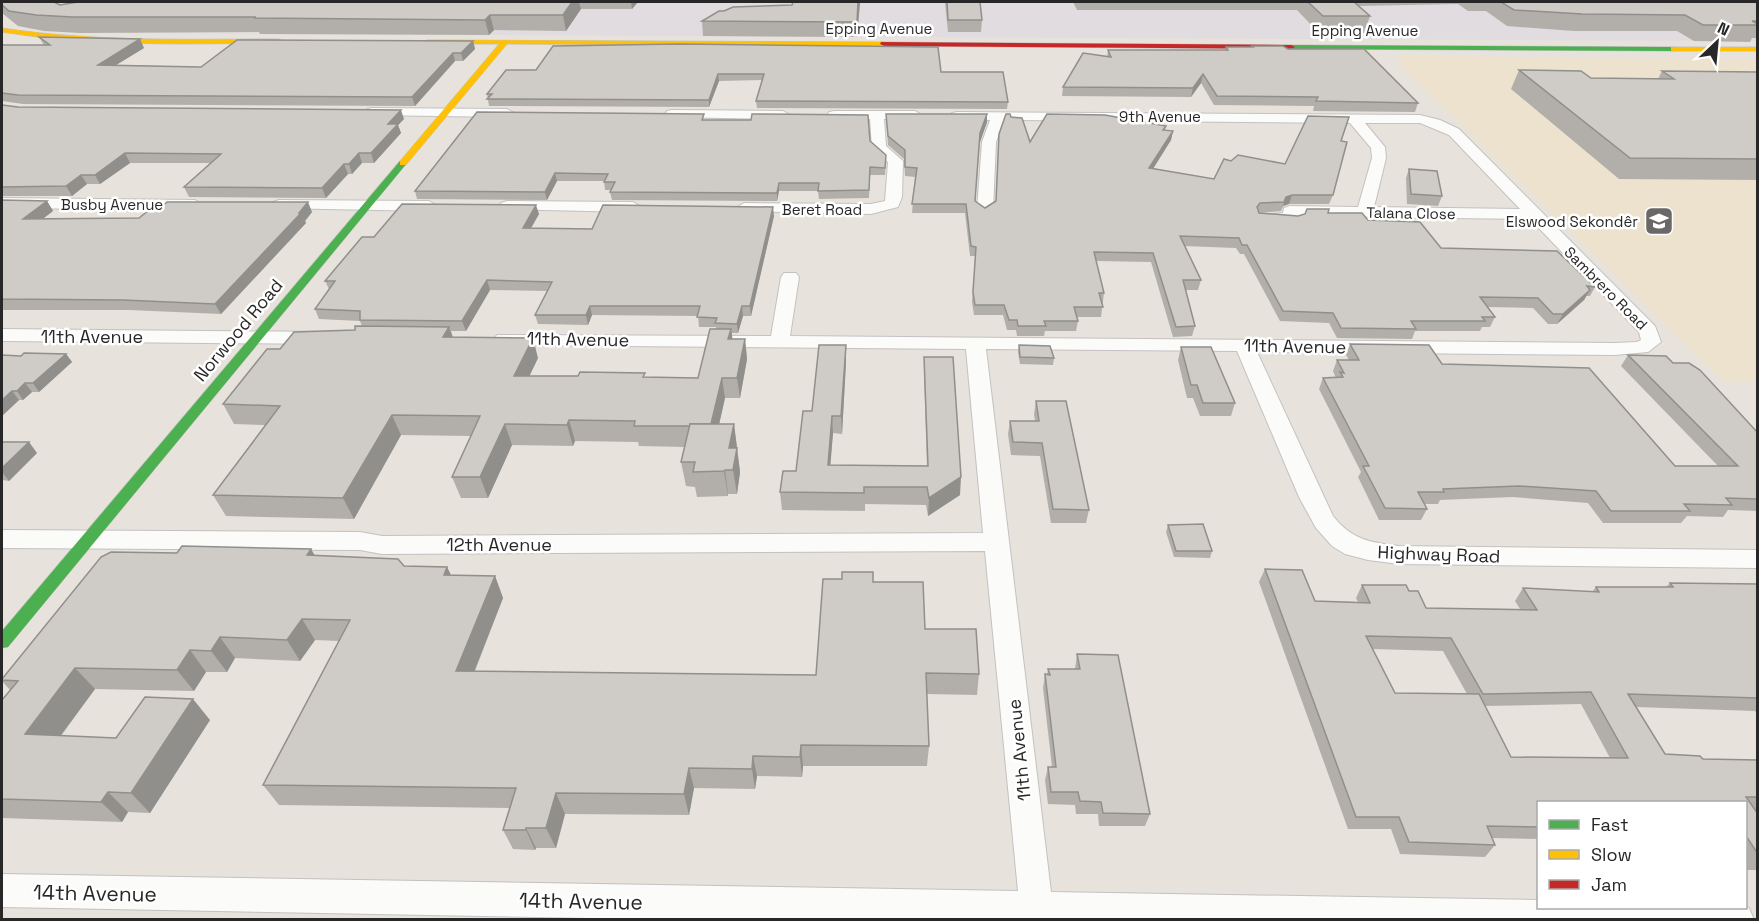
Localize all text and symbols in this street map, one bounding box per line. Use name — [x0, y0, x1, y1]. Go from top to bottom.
north arrow — [1687, 12, 1747, 72]
text: N — [1714, 17, 1733, 41]
street label: Epping Avenue — [826, 19, 933, 38]
street label: Epping Avenue — [1312, 21, 1419, 40]
street label: 9th Avenue — [1119, 107, 1201, 126]
street label: Busby Avenue — [61, 195, 163, 214]
street label: Beret Road — [782, 200, 862, 219]
street label: Talana Close — [1366, 203, 1456, 223]
school or university icon: Elswood Sekondêr — [1643, 205, 1675, 237]
place label: Elswood Sekondêr — [1506, 212, 1638, 231]
street label: Sambrero Road — [1560, 242, 1652, 334]
street label: Norwood Road — [188, 274, 288, 386]
street label: 11th Avenue — [41, 325, 143, 348]
street label: 11th Avenue — [527, 327, 629, 351]
street label: 11th Avenue — [1244, 334, 1346, 358]
street label: 12th Avenue — [446, 533, 552, 556]
street label: Highway Road — [1377, 540, 1501, 568]
street label: 11th Avenue — [1002, 698, 1036, 802]
legend — [1537, 801, 1747, 909]
text: Fast — [1591, 813, 1628, 836]
text: Slow — [1591, 843, 1632, 866]
text: Jam — [1591, 873, 1627, 896]
street label: 14th Avenue — [33, 878, 157, 908]
street label: 14th Avenue — [519, 886, 643, 916]

